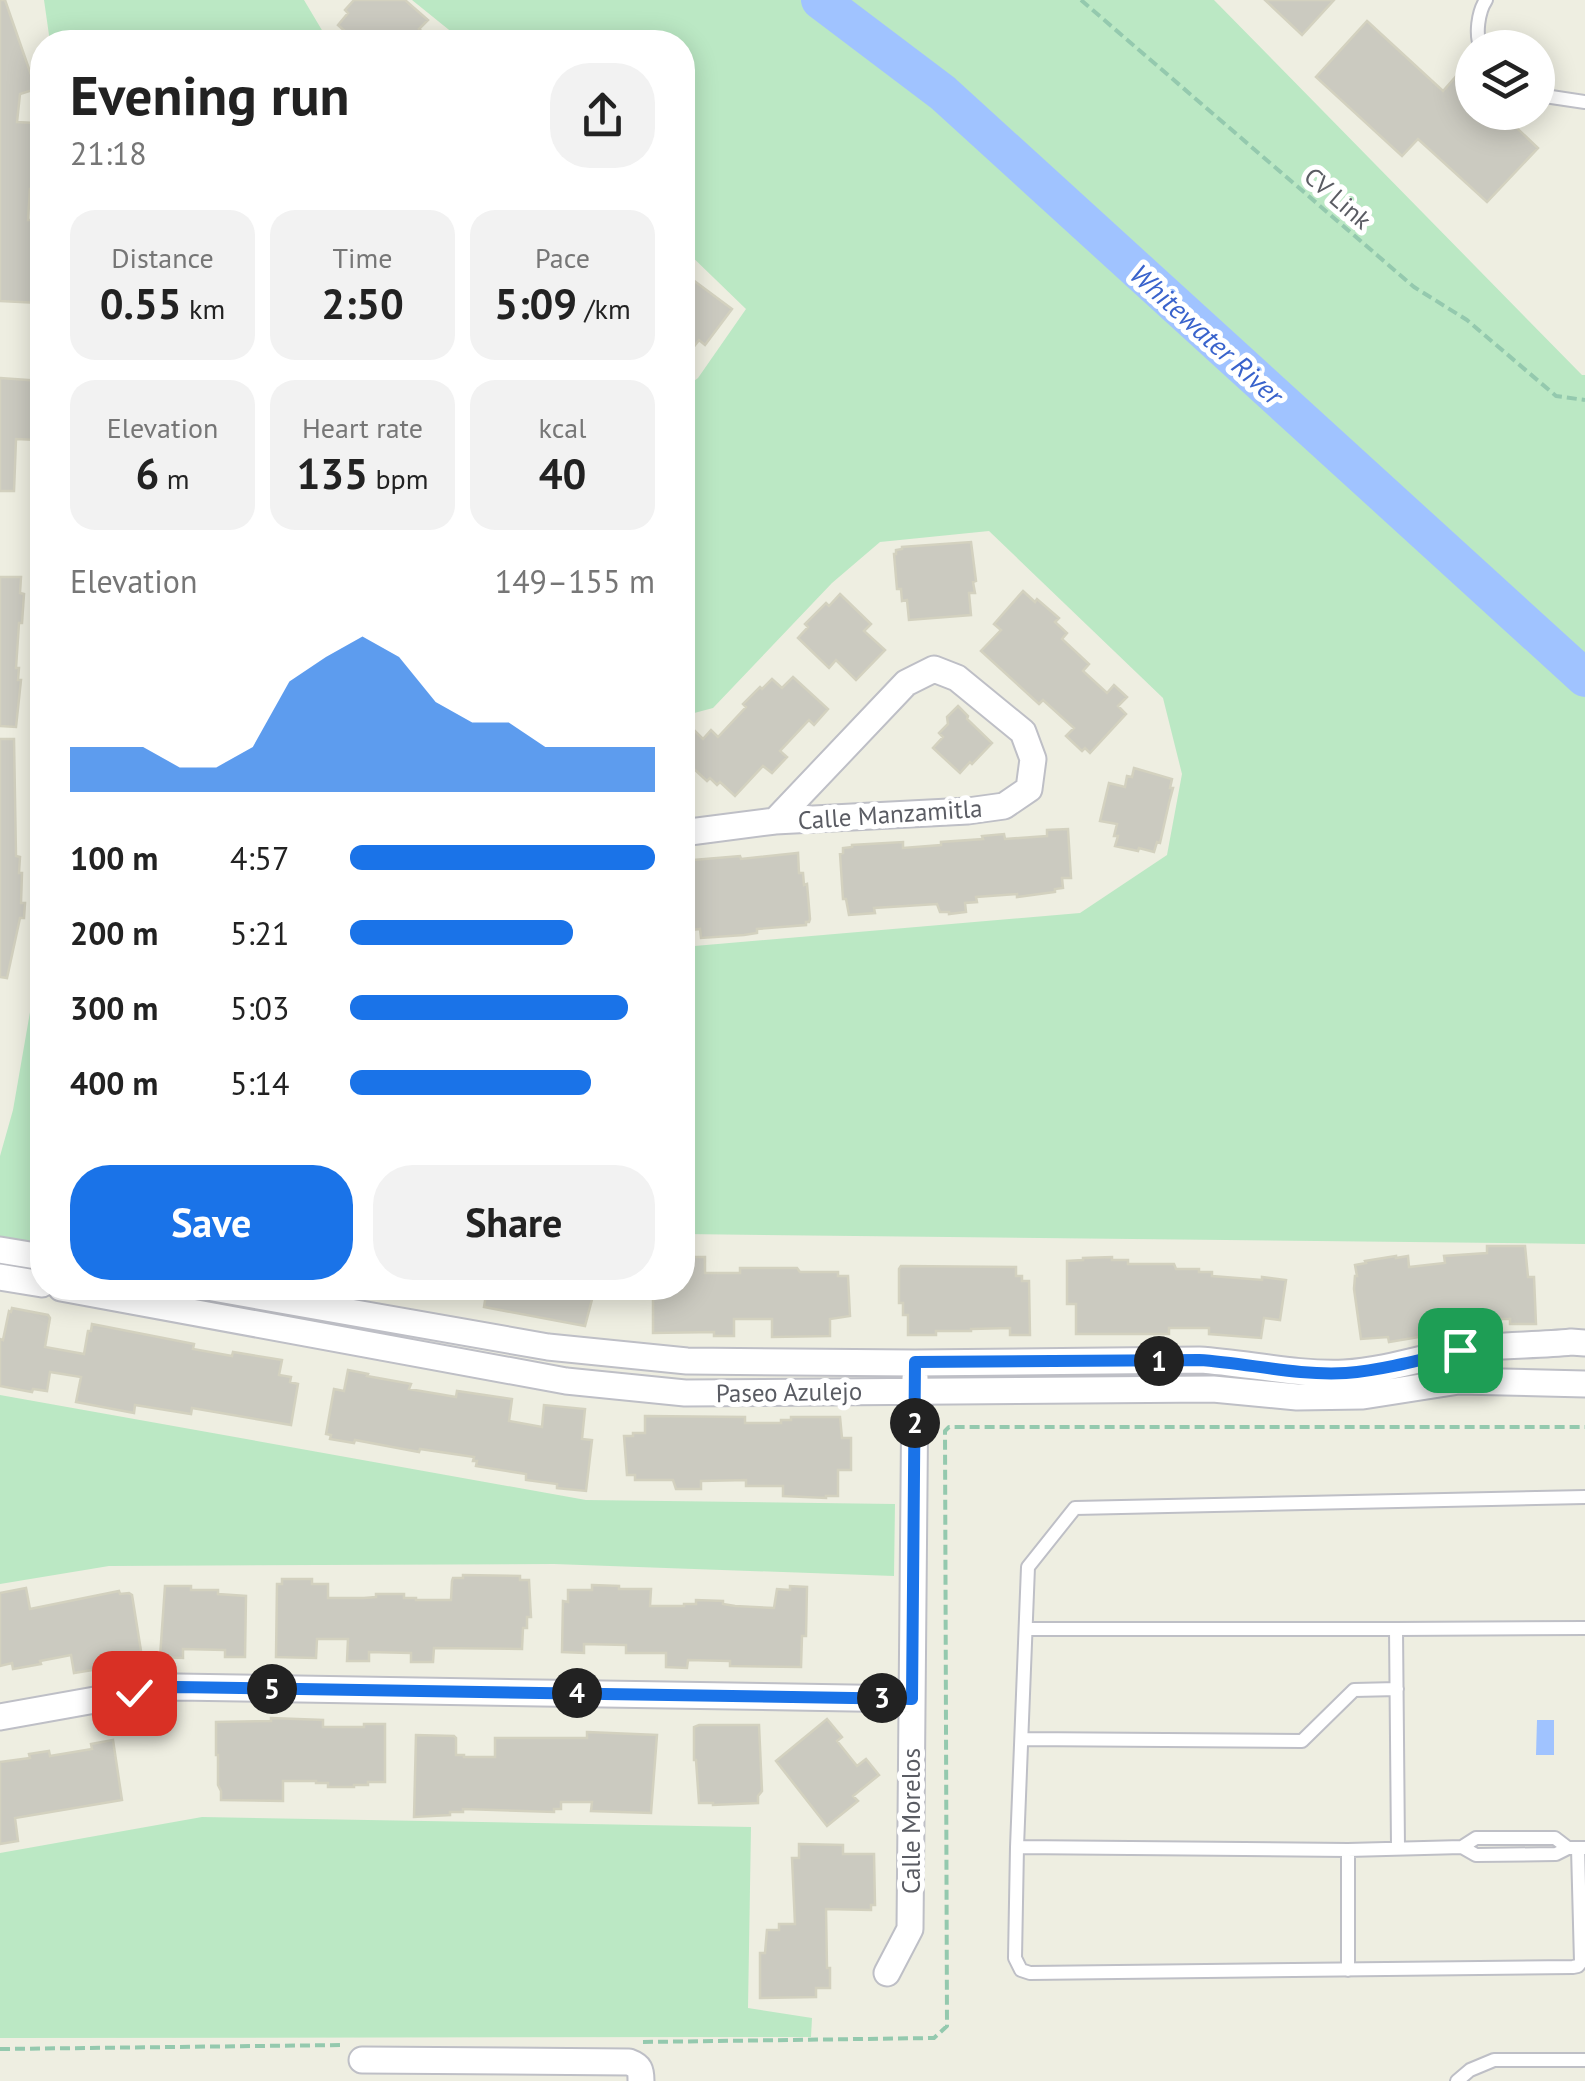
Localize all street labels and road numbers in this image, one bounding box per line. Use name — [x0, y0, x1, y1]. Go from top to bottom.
street label: CV Link — [1298, 160, 1378, 236]
street label: Calle Manzamitla — [797, 792, 983, 836]
street label: Paseo Azulejo — [715, 1375, 863, 1409]
street label: Calle Morelos — [895, 1748, 927, 1894]

